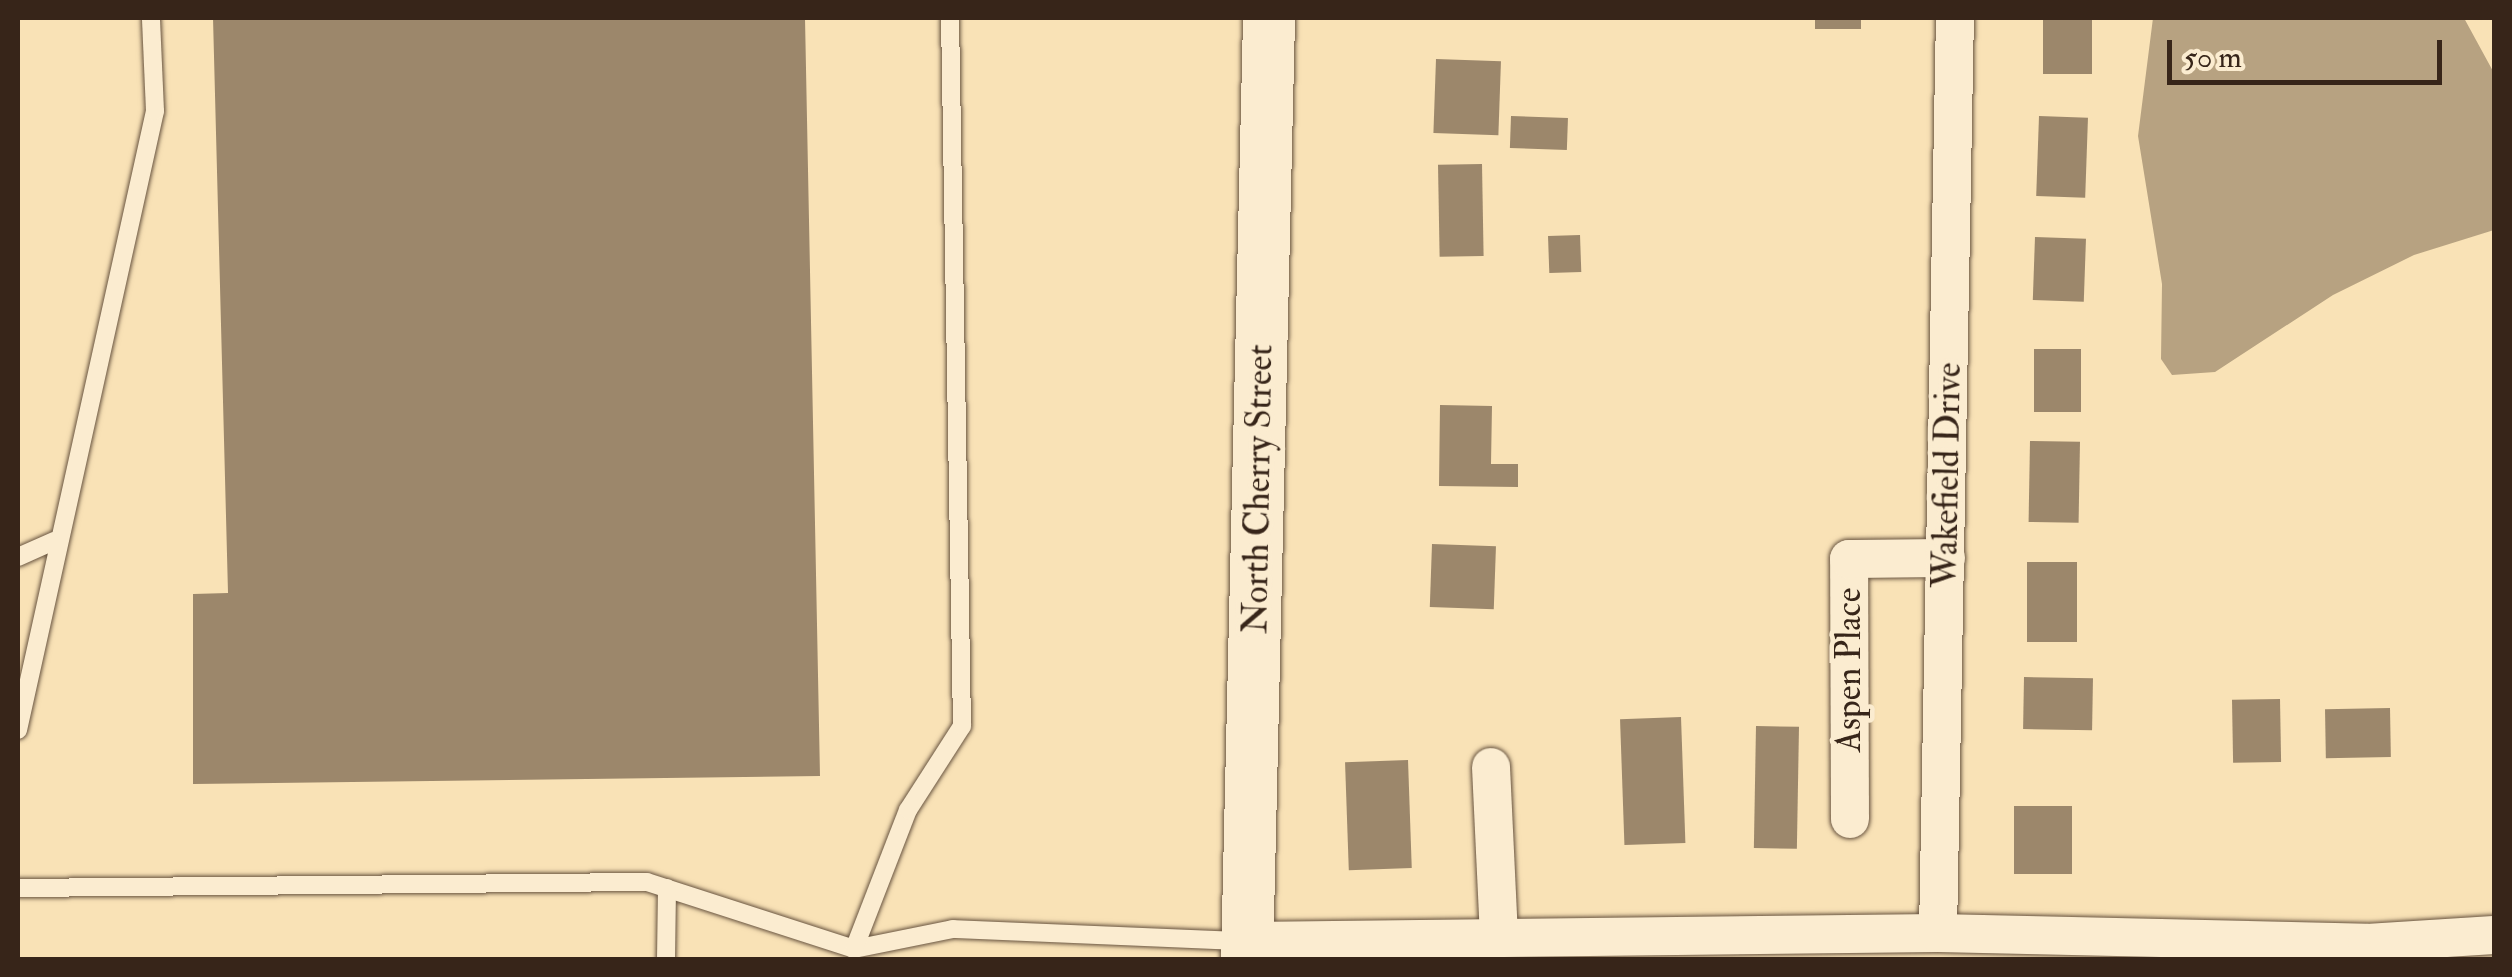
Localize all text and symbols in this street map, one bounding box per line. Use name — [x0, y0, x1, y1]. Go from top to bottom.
scale bar — [2172, 20, 2447, 82]
text: 50 m — [2184, 39, 2242, 76]
street label: North Cherry Street — [1234, 344, 1282, 634]
street label: Wakefield Drive — [1924, 362, 1970, 588]
street label: Aspen Place — [1828, 588, 1870, 752]

